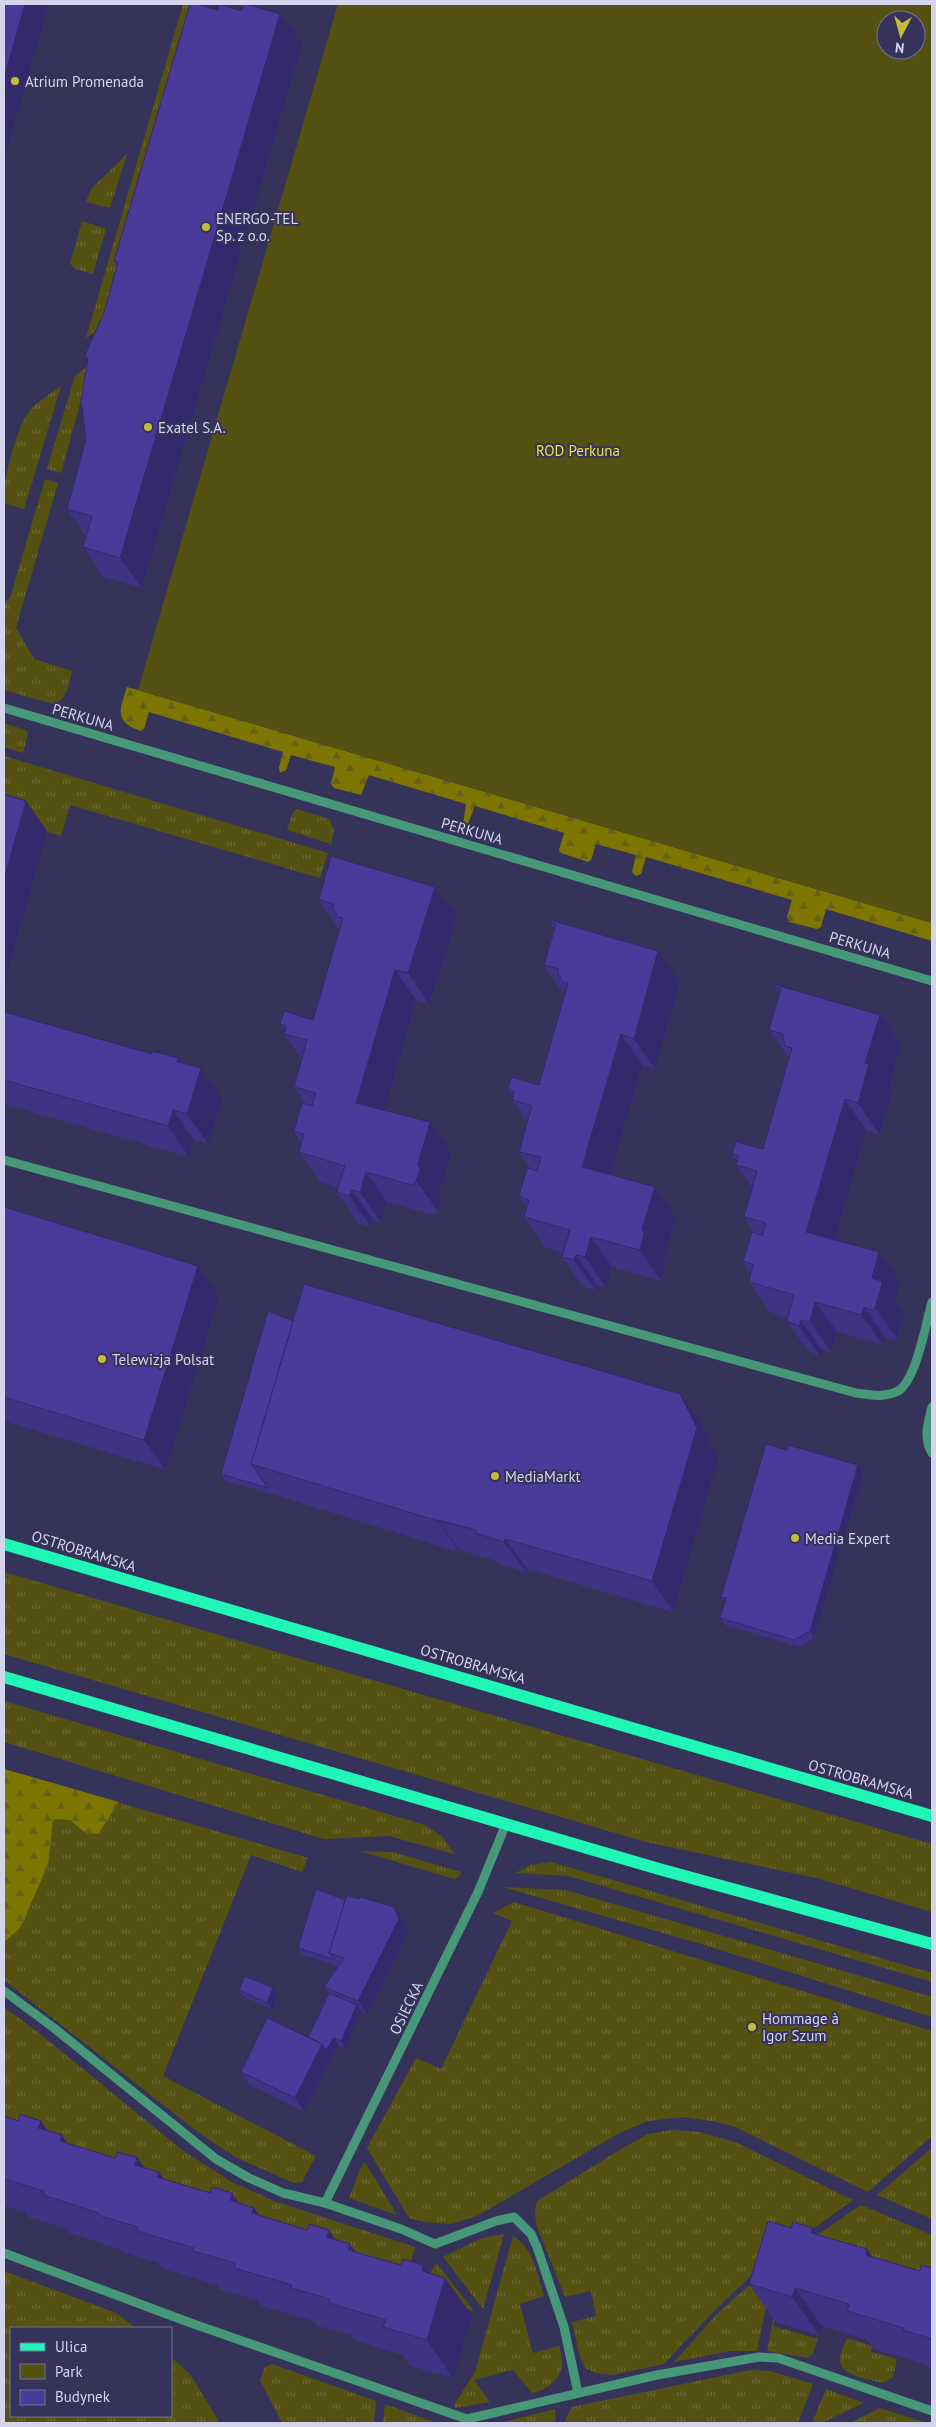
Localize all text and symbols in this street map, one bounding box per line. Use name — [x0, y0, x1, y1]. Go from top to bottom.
north arrow — [876, 10, 926, 60]
text: N — [894, 38, 905, 57]
place label: Atrium Promenada — [25, 72, 144, 91]
marker: Atrium Promenada — [9, 75, 21, 87]
place label: ENERGO-TEL Sp. z o.o. — [216, 209, 298, 245]
marker: ENERGO-TEL Sp. z o.o. — [200, 221, 212, 233]
place label: Exatel S.A. — [158, 418, 226, 437]
marker: Exatel S.A. — [142, 421, 154, 433]
park label: ROD Perkuna — [536, 441, 620, 460]
street label: PERKUNA — [50, 699, 116, 735]
street label: PERKUNA — [439, 813, 505, 849]
street label: PERKUNA — [827, 927, 893, 963]
place label: Telewizja Polsat — [112, 1350, 214, 1369]
marker: Telewizja Polsat — [96, 1353, 108, 1365]
place label: MediaMarkt — [505, 1467, 581, 1486]
marker: MediaMarkt — [489, 1470, 501, 1482]
street label: OSTROBRAMSKA — [29, 1526, 139, 1576]
place label: Media Expert — [805, 1529, 890, 1548]
marker: Media Expert — [789, 1532, 801, 1544]
street label: OSTROBRAMSKA — [418, 1640, 528, 1688]
street label: OSTROBRAMSKA — [806, 1755, 916, 1803]
street label: OSIECKA — [385, 1978, 427, 2038]
place label: Hommage à Igor Szum — [762, 2009, 839, 2045]
marker: Hommage à Igor Szum — [746, 2021, 758, 2033]
legend — [10, 2327, 172, 2417]
text: Ulica — [55, 2337, 87, 2356]
text: Park — [55, 2362, 83, 2381]
text: Budynek — [55, 2387, 111, 2406]

